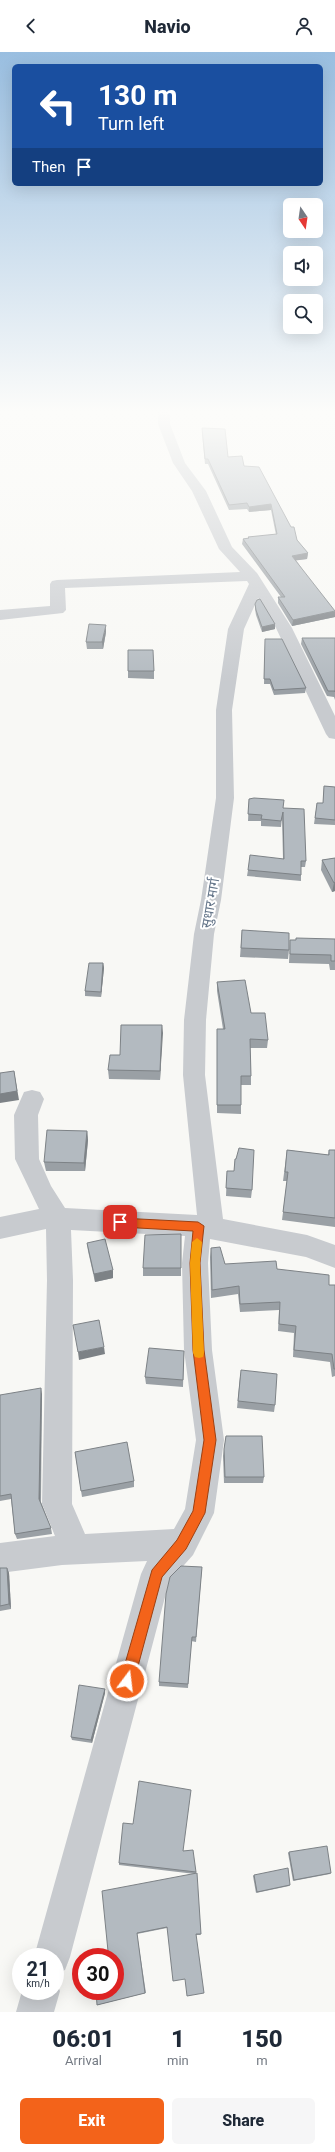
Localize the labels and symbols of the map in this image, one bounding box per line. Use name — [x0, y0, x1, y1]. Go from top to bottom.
north arrow — [283, 198, 323, 238]
street label: सुधार मार्ग — [198, 876, 224, 930]
pin — [103, 1205, 137, 1239]
position arrow — [106, 1660, 148, 1702]
speed limit sign: 30 — [72, 1948, 124, 2000]

